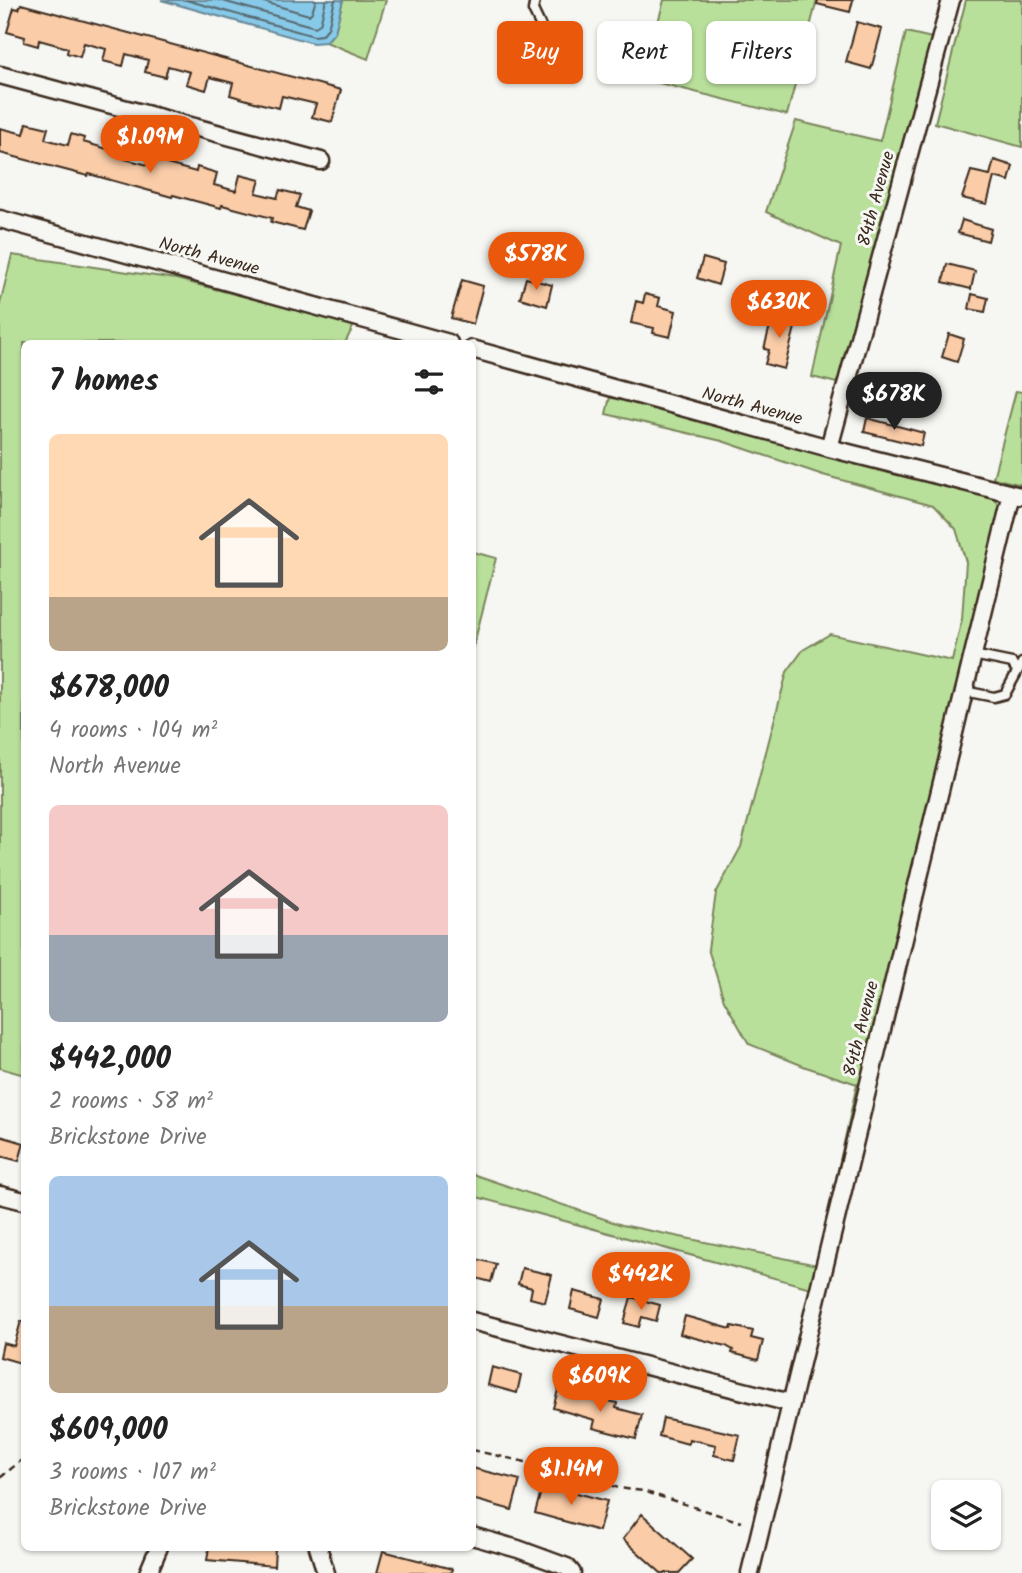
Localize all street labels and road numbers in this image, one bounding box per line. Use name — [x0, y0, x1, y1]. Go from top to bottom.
street label: 84th Avenue — [850, 148, 904, 250]
street label: North Avenue — [155, 230, 263, 284]
street label: North Avenue — [698, 380, 806, 434]
street label: 84th Avenue — [836, 978, 888, 1080]

